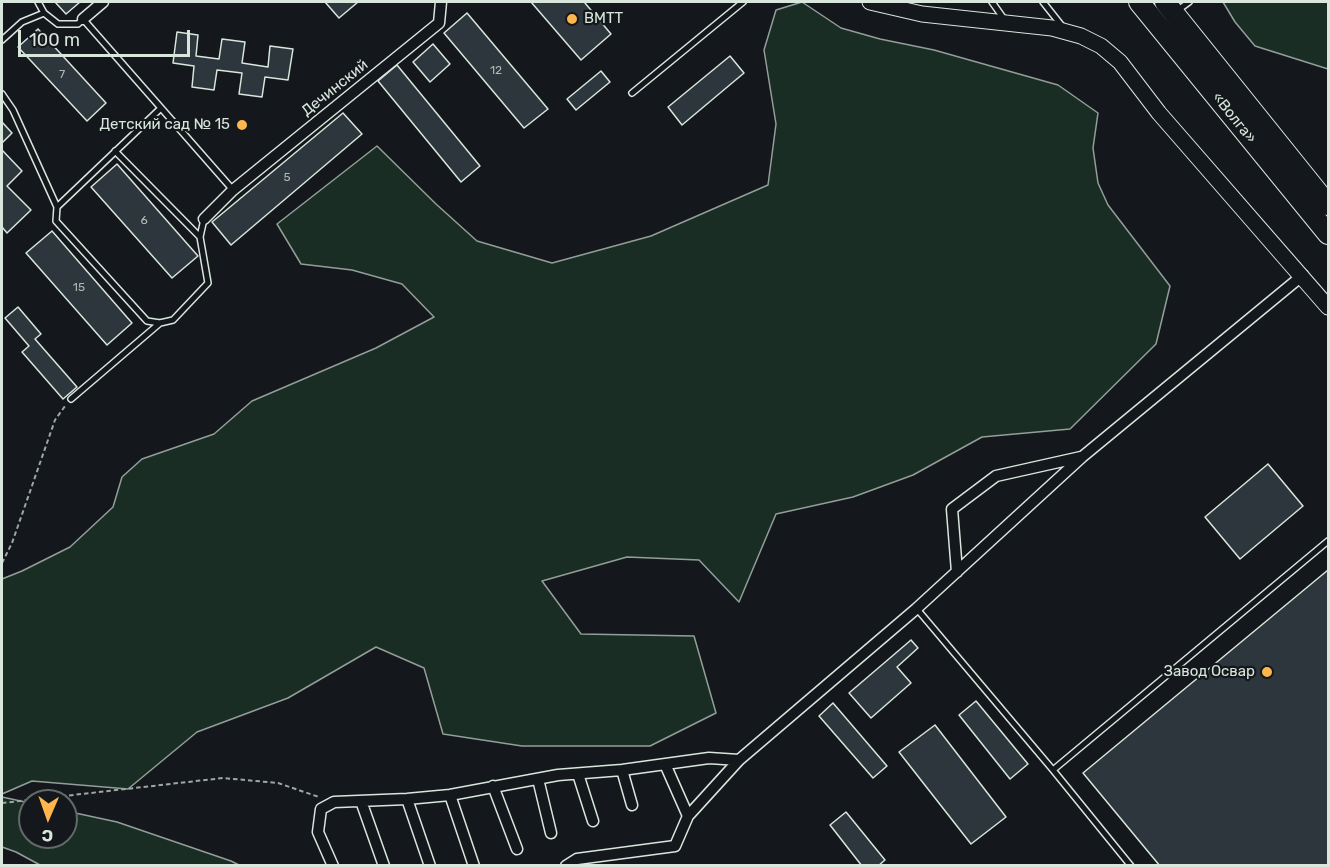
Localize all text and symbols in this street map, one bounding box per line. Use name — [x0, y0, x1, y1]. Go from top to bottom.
place label: ВМТТ — [584, 10, 623, 28]
marker: ВМТТ — [565, 12, 579, 26]
scale bar — [21, 18, 194, 56]
text: 100 m — [29, 29, 80, 51]
street label: Дечинский — [298, 56, 372, 120]
house number: 12 — [490, 64, 502, 78]
house number: 7 — [59, 68, 65, 82]
street label: «Волга» — [1208, 89, 1260, 147]
place label: Детский сад № 15 — [99, 116, 230, 134]
marker: Детский сад № 15 — [235, 118, 249, 132]
house number: 5 — [283, 171, 291, 185]
house number: 6 — [140, 214, 148, 228]
house number: 15 — [73, 281, 85, 295]
place label: Завод Освар — [1164, 663, 1255, 681]
marker: Завод Освар — [1260, 665, 1274, 679]
north arrow — [18, 789, 78, 849]
text: С — [41, 826, 53, 845]

